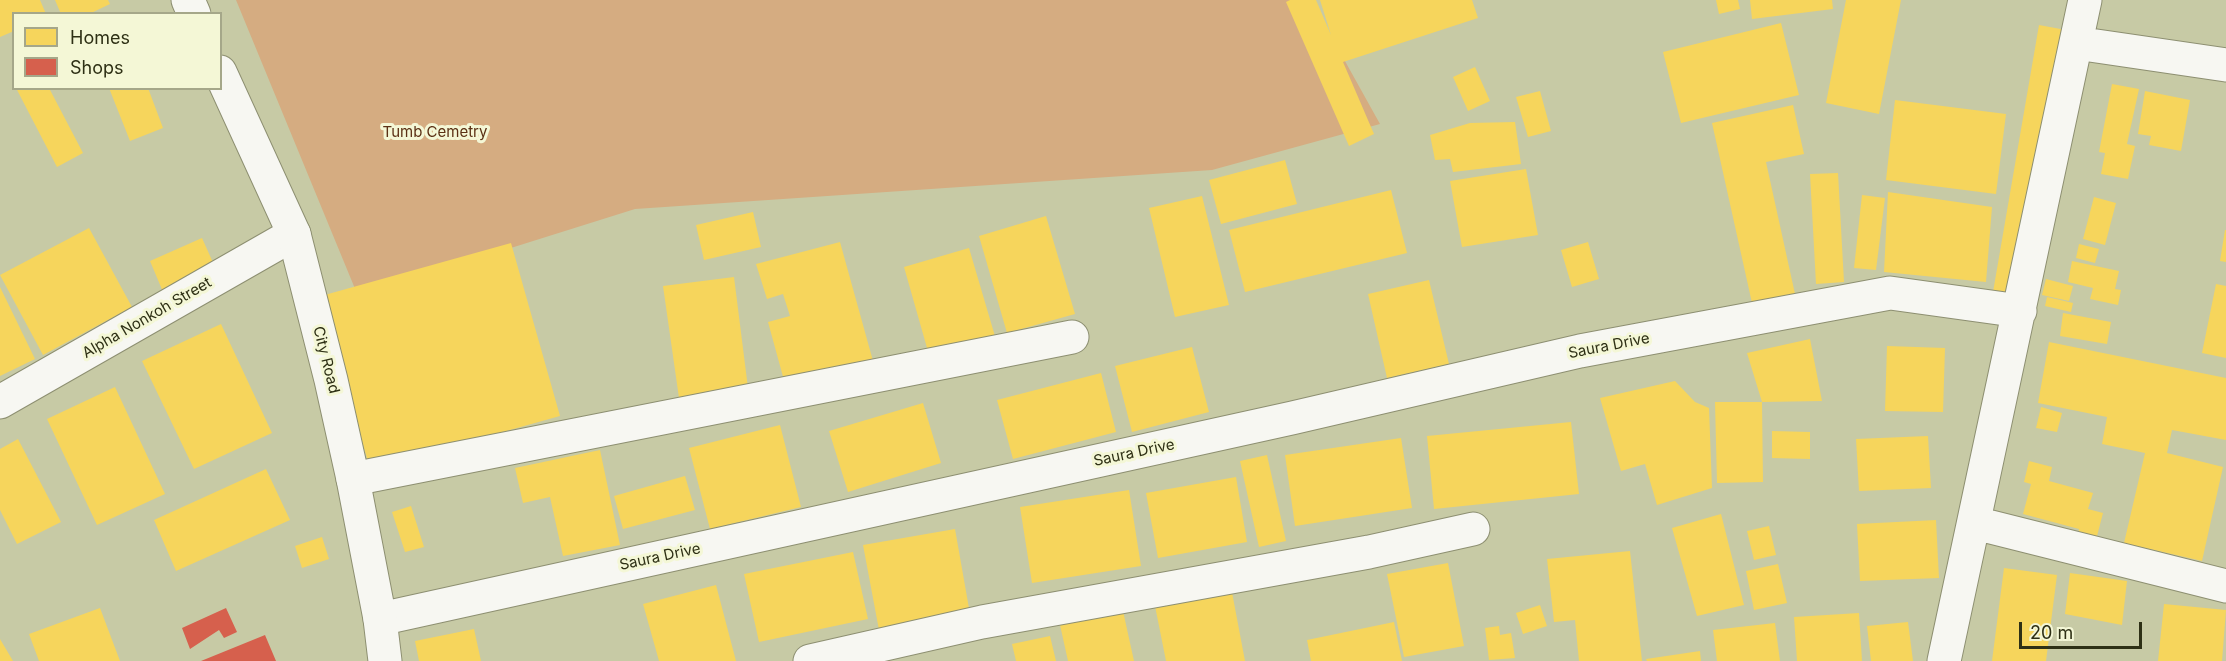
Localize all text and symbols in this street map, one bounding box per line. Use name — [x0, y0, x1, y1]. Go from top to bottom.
legend — [12, 12, 222, 90]
text: Homes — [70, 27, 130, 48]
text: Shops — [70, 57, 124, 78]
park label: Tumb Cemetry — [383, 123, 487, 141]
street label: Alpha Nonkoh Street — [79, 274, 215, 362]
street label: City Road — [309, 325, 343, 395]
street label: Saura Drive — [1567, 329, 1651, 363]
street label: Saura Drive — [1092, 436, 1176, 470]
street label: Saura Drive — [618, 540, 702, 574]
scale bar — [2022, 610, 2145, 648]
text: 20 m — [2030, 622, 2073, 643]

